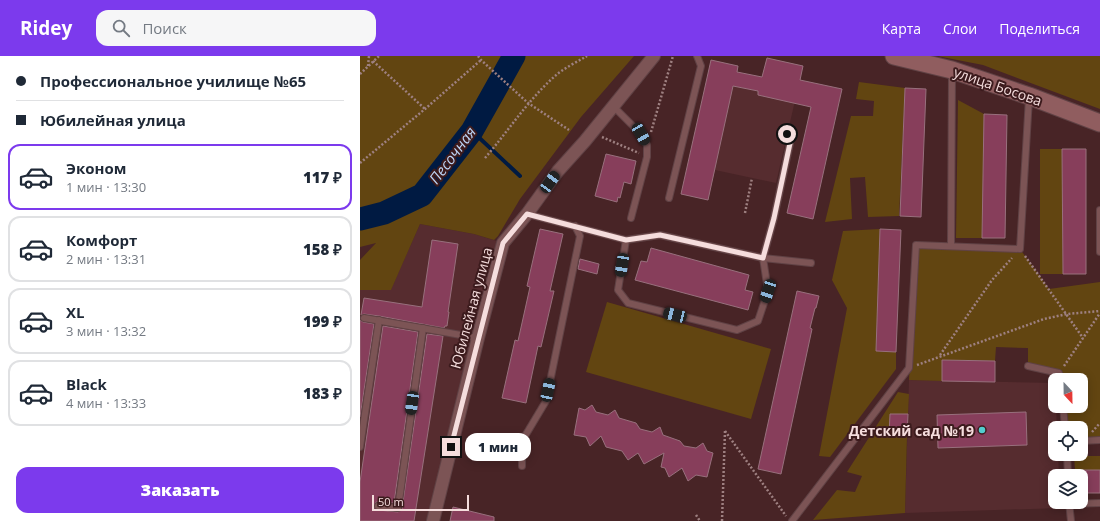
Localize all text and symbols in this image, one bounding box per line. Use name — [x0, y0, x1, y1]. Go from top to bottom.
search box — [96, 10, 376, 46]
text: Ridey — [20, 15, 72, 41]
icon: search — [110, 17, 132, 39]
text: Поиск — [142, 18, 187, 38]
text: Карта — [882, 19, 921, 38]
text: Слои — [943, 19, 977, 38]
text: Поделиться — [999, 19, 1080, 38]
street label: улица Босова — [951, 62, 1045, 110]
text: Профессиональное училище №65 — [40, 71, 306, 91]
text: Юбилейная улица — [40, 110, 186, 130]
car — [630, 121, 652, 147]
water label: Песочная — [424, 122, 480, 188]
route start — [778, 125, 796, 143]
text: Эконом — [66, 158, 126, 178]
icon: car — [18, 159, 54, 195]
text: 117 ₽ — [303, 167, 342, 187]
car — [538, 169, 562, 195]
text: 1 мин · 13:30 — [66, 178, 146, 196]
text: Комфорт — [66, 230, 137, 250]
icon: car — [18, 231, 54, 267]
text: 158 ₽ — [303, 239, 342, 259]
street label: Юбилейная улица — [446, 245, 496, 371]
text: 2 мин · 13:31 — [66, 250, 146, 268]
car — [614, 252, 630, 278]
car — [759, 278, 777, 304]
text: XL — [66, 302, 84, 322]
icon: car — [18, 303, 54, 339]
car — [662, 306, 688, 324]
text: 199 ₽ — [303, 311, 342, 331]
text: 3 мин · 13:32 — [66, 322, 146, 340]
north arrow — [1048, 373, 1088, 413]
map controls — [1048, 373, 1088, 509]
text: Black — [66, 374, 107, 394]
icon: car — [18, 375, 54, 411]
car — [540, 377, 556, 403]
text: 183 ₽ — [303, 383, 342, 403]
car — [404, 390, 420, 416]
text: 4 мин · 13:33 — [66, 394, 146, 412]
place label: Детский сад №19 — [849, 421, 974, 440]
button: locate — [1048, 421, 1088, 461]
marker: Детский сад №19 — [977, 425, 987, 435]
callout: 1 мин — [465, 433, 531, 461]
route end — [442, 438, 460, 456]
text: 1 мин — [478, 438, 518, 456]
button: Заказать — [16, 467, 344, 513]
button: layers — [1048, 469, 1088, 509]
scale bar — [372, 493, 469, 512]
text: 50 m — [378, 494, 404, 509]

